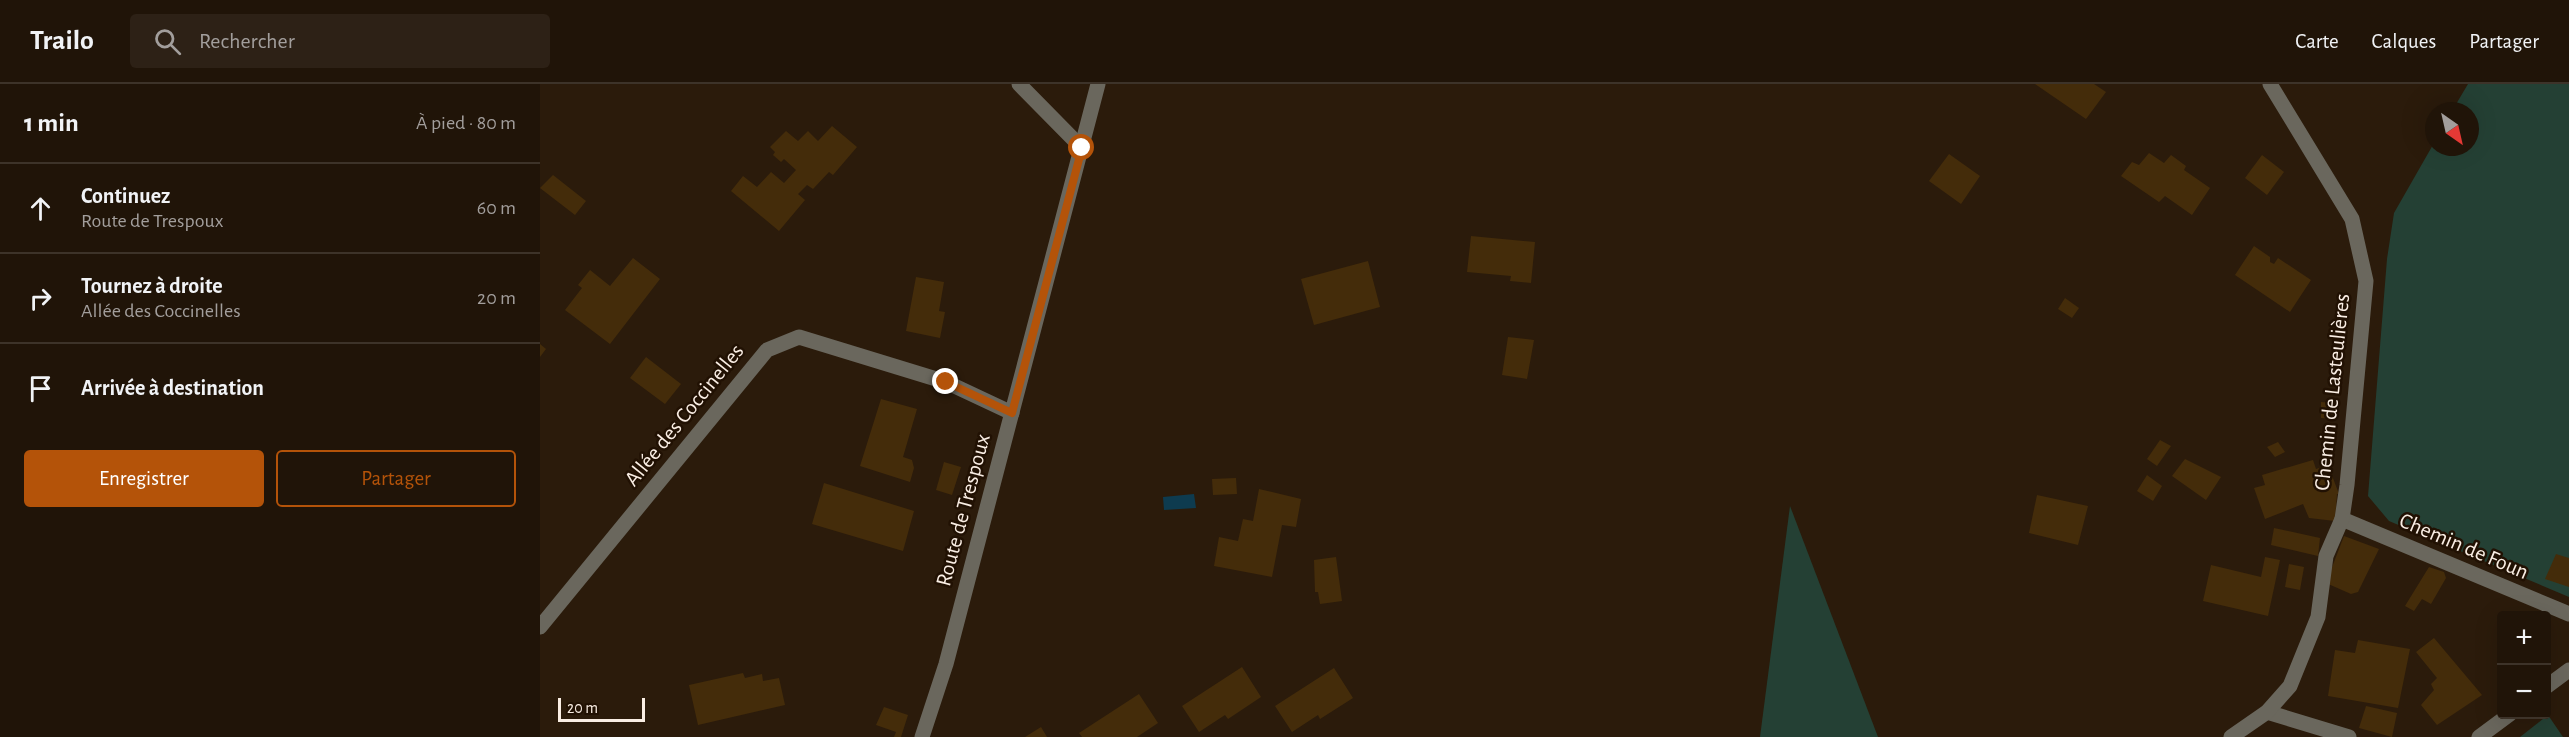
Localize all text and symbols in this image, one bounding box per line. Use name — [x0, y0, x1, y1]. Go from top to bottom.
search box — [130, 14, 550, 68]
icon: search — [151, 25, 184, 58]
text: Trailo — [30, 27, 94, 55]
text: Rechercher — [199, 30, 295, 52]
text: Carte — [2295, 31, 2339, 52]
text: Calques — [2372, 31, 2436, 52]
text: Partager — [2469, 31, 2539, 52]
north arrow — [2425, 102, 2479, 156]
text: 1 min — [24, 110, 79, 136]
text: À pied · 80 m — [416, 113, 516, 133]
route start — [1068, 134, 1094, 160]
text: Continuez — [81, 185, 170, 207]
icon: ahead — [24, 192, 57, 225]
text: 60 m — [477, 198, 516, 218]
text: Route de Trespoux — [81, 211, 223, 231]
text: Tournez à droite — [81, 275, 223, 297]
icon: right — [24, 282, 57, 315]
text: 20 m — [477, 288, 516, 308]
street label: Chemin de Lasteulières — [2311, 292, 2353, 492]
text: Allée des Coccinelles — [81, 301, 241, 321]
street label: Allée des Coccinelles — [620, 340, 748, 490]
route end — [932, 368, 958, 394]
icon: arrive — [24, 372, 57, 405]
text: Arrivée à destination — [81, 377, 264, 399]
street label: Route de Trespoux — [932, 431, 994, 588]
button: Enregistrer — [24, 450, 264, 507]
button: Partager — [276, 450, 516, 507]
street label: Chemin de Foun — [2396, 509, 2532, 583]
map controls — [2497, 611, 2551, 719]
button: + — [2497, 611, 2551, 665]
button: − — [2497, 665, 2551, 719]
scale bar — [558, 695, 645, 722]
text: 20 m — [567, 700, 598, 716]

